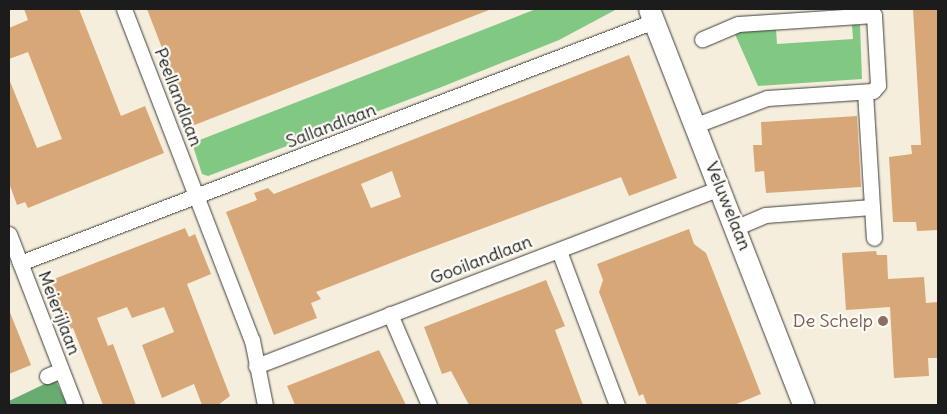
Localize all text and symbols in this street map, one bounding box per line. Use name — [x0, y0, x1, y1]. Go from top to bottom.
street label: Peellandlaan — [149, 45, 207, 149]
street label: Sallandlaan — [283, 99, 379, 153]
street label: Veluwelaan — [700, 159, 756, 253]
street label: Gooilandlaan — [427, 231, 535, 289]
street label: Meierijlaan — [33, 268, 85, 358]
place label: De Schelp — [793, 310, 873, 332]
marker: De Schelp — [877, 315, 889, 327]

